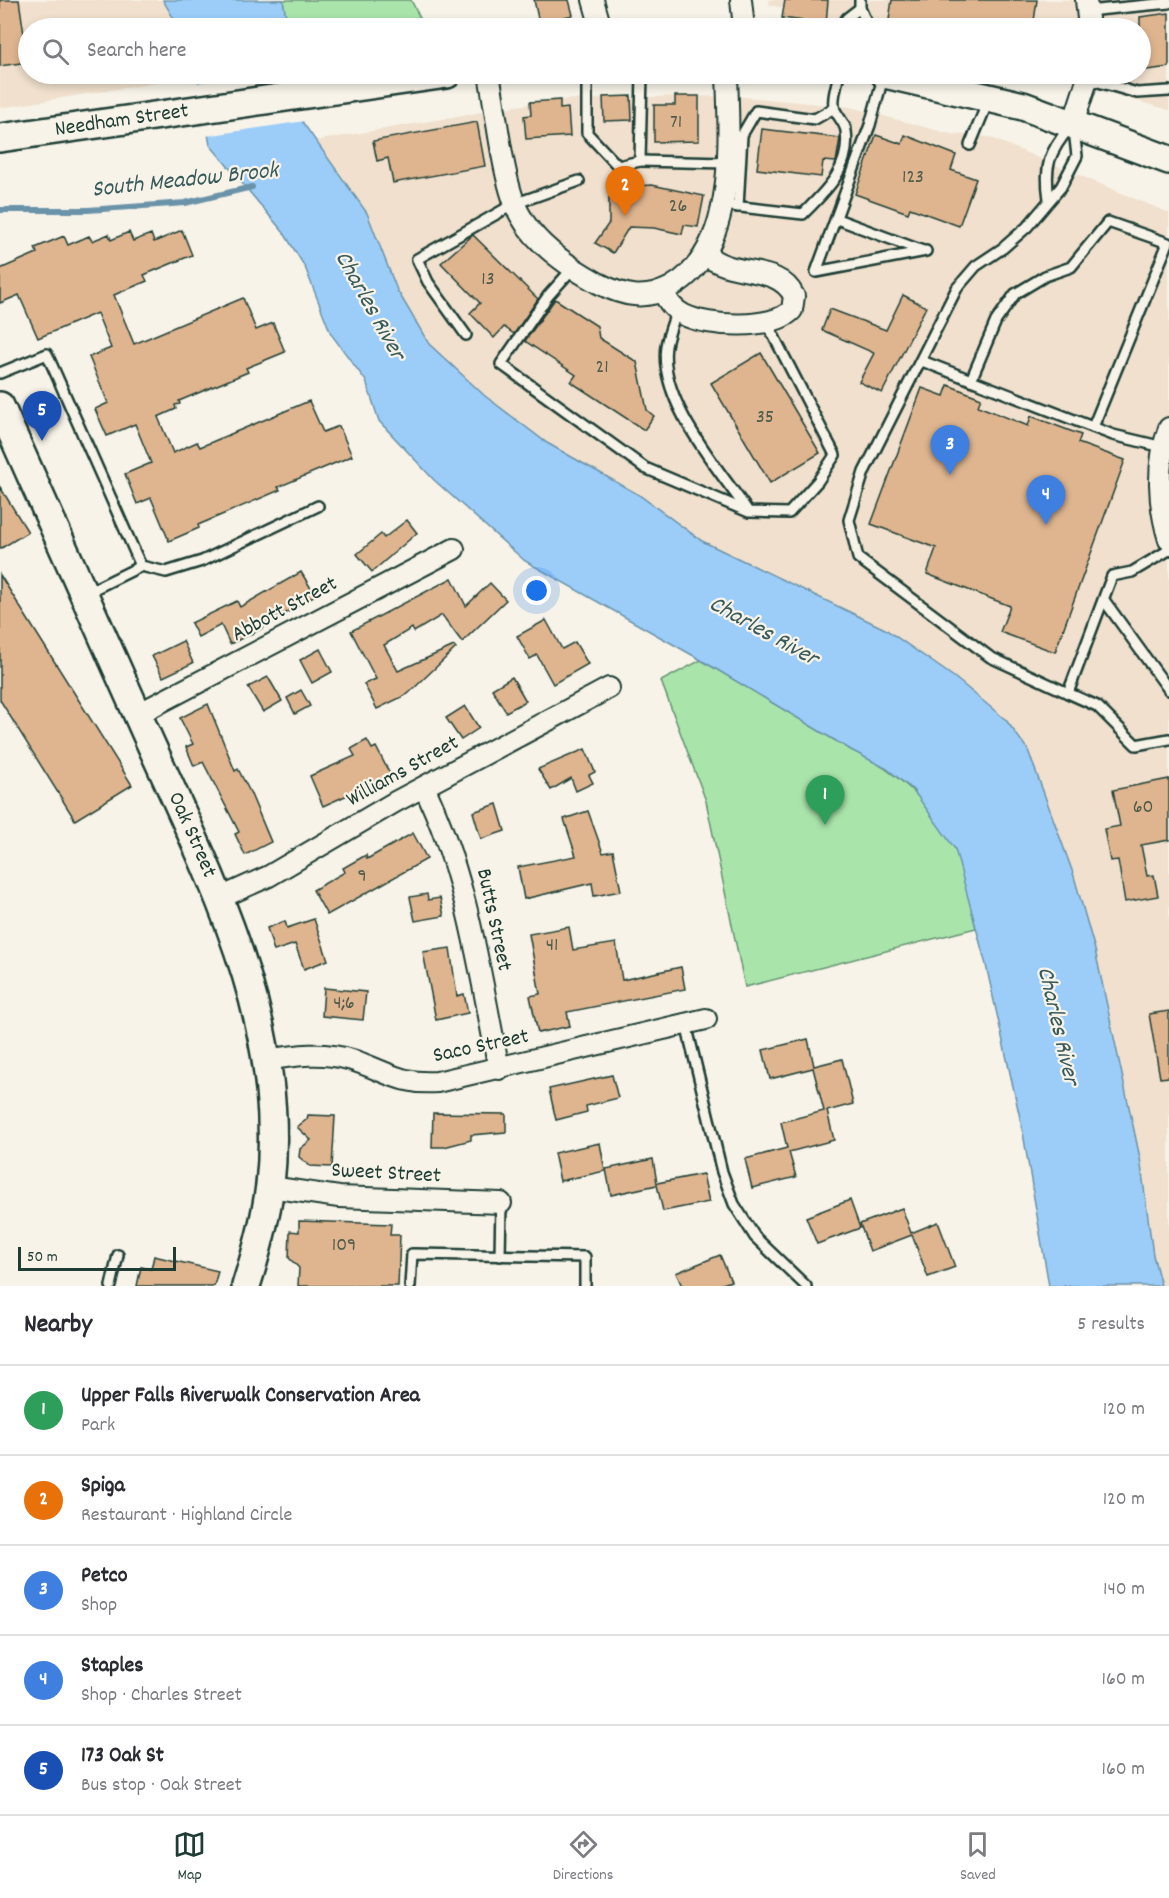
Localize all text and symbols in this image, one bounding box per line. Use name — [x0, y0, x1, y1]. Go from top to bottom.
search box — [18, 18, 1151, 84]
icon: search — [39, 35, 72, 68]
text: Search here — [87, 36, 186, 67]
street label: Needham Street — [53, 96, 191, 145]
house number: 71 — [670, 109, 682, 137]
water label: South Meadow Brook — [90, 154, 282, 208]
house number: 123 — [902, 164, 924, 192]
pin: 2 — [606, 166, 644, 216]
house number: 26 — [669, 193, 687, 221]
water label: Charles River — [325, 245, 415, 370]
house number: 13 — [481, 266, 495, 294]
house number: 21 — [595, 354, 609, 382]
pin: 5 — [22, 392, 62, 441]
house number: 35 — [756, 404, 774, 432]
pin: 3 — [930, 426, 970, 475]
pin: 4 — [1026, 476, 1066, 525]
street label: Abbott Street — [227, 569, 343, 651]
your location — [522, 576, 551, 605]
water label: Charles River — [702, 588, 827, 678]
street label: Williams Street — [341, 728, 465, 816]
pin: 1 — [806, 776, 844, 825]
street label: Oak Street — [159, 787, 224, 883]
house number: 60 — [1133, 794, 1153, 822]
house number: 9 — [357, 863, 367, 891]
street label: Butts Street — [467, 866, 519, 974]
house number: 41 — [546, 932, 558, 960]
water label: Charles River — [1027, 964, 1088, 1092]
house number: 4;6 — [333, 990, 355, 1018]
street label: Saco Street — [430, 1022, 532, 1072]
street label: Sweet Street — [330, 1156, 442, 1192]
house number: 109 — [332, 1232, 356, 1260]
scale bar — [18, 1244, 176, 1272]
text: 50 m — [27, 1246, 58, 1269]
text: Nearby — [24, 1307, 92, 1344]
text: 5 results — [1077, 1311, 1145, 1339]
text: Upper Falls Riverwalk Conservation Area — [81, 1381, 420, 1412]
text: 1 — [41, 1396, 46, 1424]
text: 120 m — [1103, 1396, 1145, 1424]
text: Park — [81, 1412, 115, 1440]
text: Spiga — [81, 1471, 125, 1502]
text: 2 — [39, 1486, 48, 1514]
text: 120 m — [1103, 1486, 1145, 1514]
text: Restaurant · Highland Circle — [81, 1502, 292, 1530]
text: Petco — [81, 1561, 127, 1592]
text: 3 — [39, 1576, 48, 1604]
text: 140 m — [1103, 1576, 1145, 1604]
text: Shop — [81, 1592, 117, 1620]
text: Staples — [81, 1651, 143, 1682]
text: 4 — [39, 1666, 48, 1694]
text: 160 m — [1102, 1666, 1145, 1694]
text: Shop · Charles Street — [81, 1682, 242, 1710]
text: 173 Oak St — [81, 1741, 164, 1772]
text: 5 — [39, 1756, 48, 1784]
text: 160 m — [1102, 1756, 1145, 1784]
text: Bus stop · Oak Street — [81, 1772, 242, 1800]
tab: Map — [173, 1828, 206, 1887]
tab: Directions — [553, 1828, 613, 1887]
tab: Saved — [960, 1828, 996, 1887]

